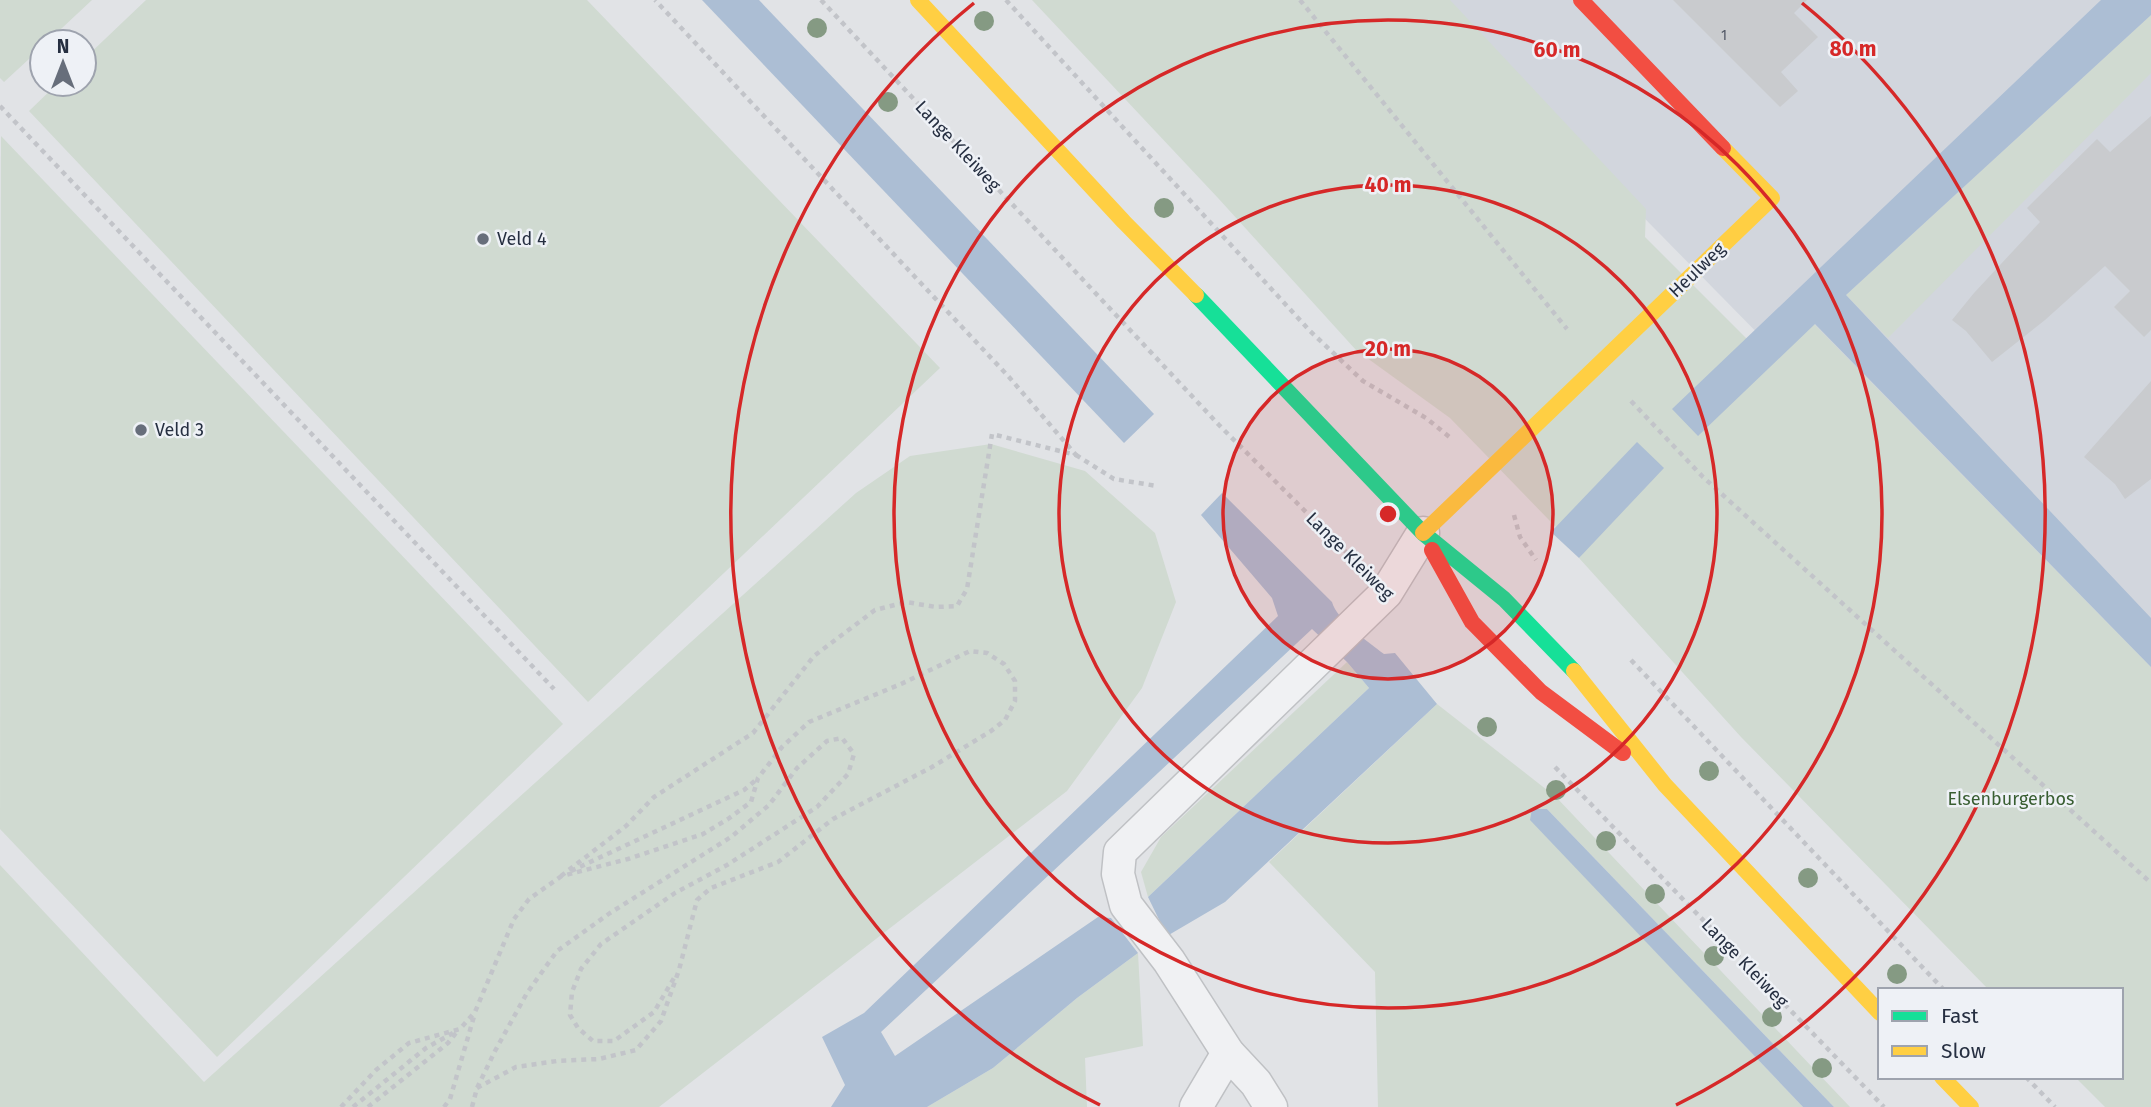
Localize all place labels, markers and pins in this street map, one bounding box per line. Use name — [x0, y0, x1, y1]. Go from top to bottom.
place label: Veld 4 — [497, 228, 547, 250]
marker: Veld 4 — [475, 231, 491, 247]
place label: Veld 3 — [155, 419, 204, 441]
marker: Veld 3 — [133, 422, 149, 438]
centre of rings — [1376, 502, 1400, 526]

